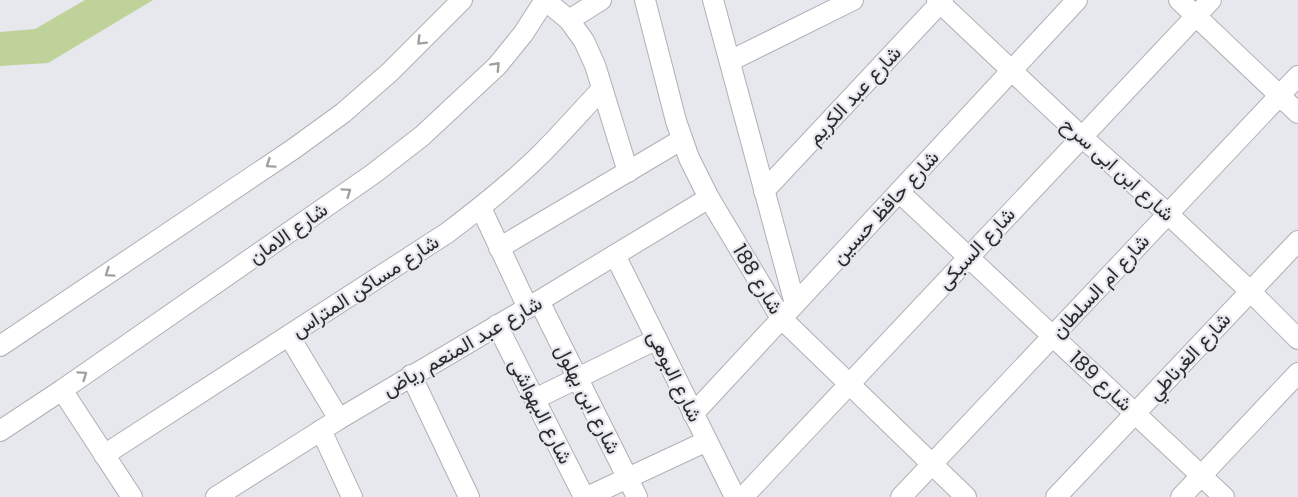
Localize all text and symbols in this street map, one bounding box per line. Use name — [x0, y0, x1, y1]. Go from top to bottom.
one-way arrow — [418, 34, 429, 45]
street label: شارع عبد الكريم — [801, 39, 907, 151]
one-way arrow — [488, 62, 499, 73]
street label: شارع ابن ابى سرح — [1055, 111, 1181, 227]
street label: شارع حافظ حسين — [825, 144, 945, 270]
one-way arrow — [266, 157, 277, 168]
one-way arrow — [340, 188, 351, 199]
street label: شارع الامان — [243, 195, 333, 271]
street label: شارع السبكى — [931, 201, 1021, 295]
street label: شارع مساكن المتراس — [286, 228, 444, 344]
street label: شارع ام السلطان — [1044, 228, 1156, 344]
street label: شارع 188 — [726, 239, 790, 319]
one-way arrow — [104, 266, 115, 277]
street label: شارع عبد المنعم رياض — [377, 289, 547, 403]
street label: شارع الغرناطي — [1141, 306, 1239, 408]
street label: شارع البوهى — [641, 326, 709, 426]
street label: شارع ابن بهلول — [548, 339, 628, 459]
street label: شارع 189 — [1063, 344, 1139, 418]
street label: شارع البهواشى — [502, 353, 580, 469]
one-way arrow — [77, 371, 88, 382]

